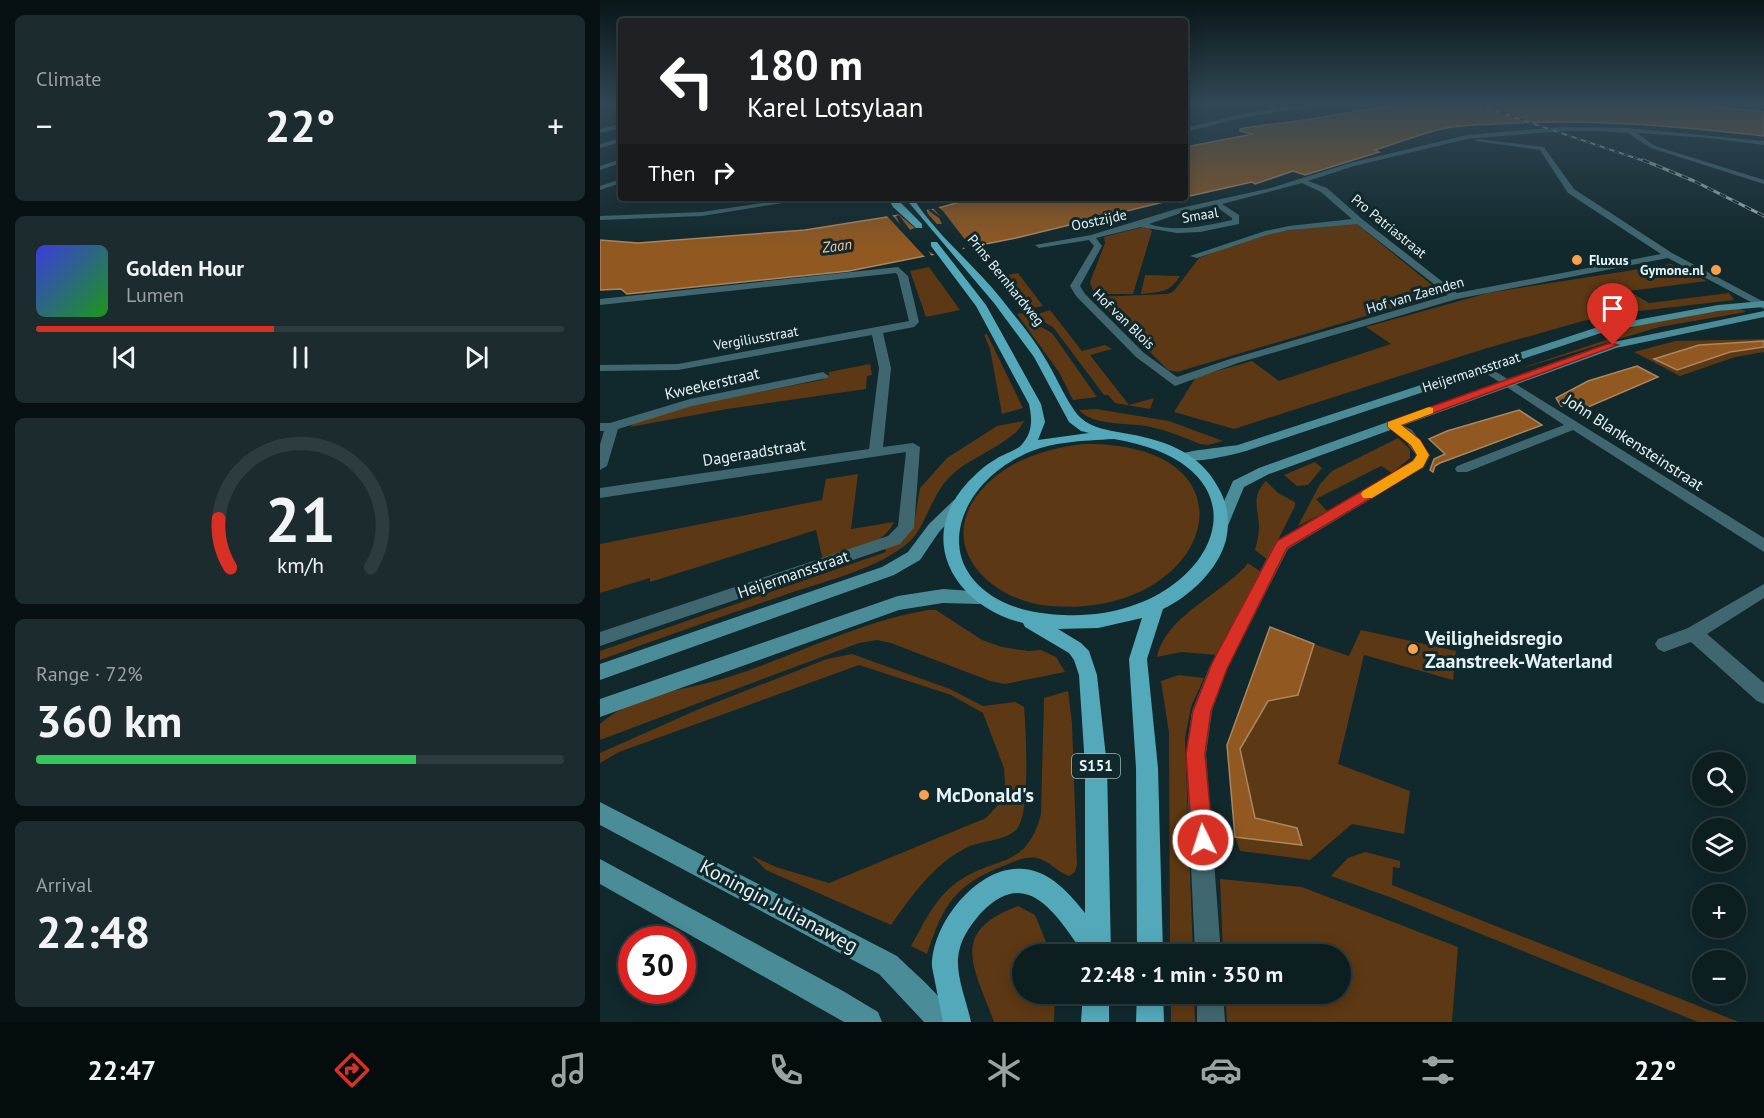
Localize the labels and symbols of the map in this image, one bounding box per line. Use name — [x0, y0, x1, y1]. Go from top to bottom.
street label: Pro Patriastraat — [1348, 190, 1431, 262]
street label: Smaal — [1180, 203, 1220, 227]
street label: Oostzijde — [1070, 205, 1128, 235]
street label: Prins Bernhardweg — [964, 231, 1048, 329]
water label: Zaan — [820, 234, 853, 257]
place label: Fluxus — [1589, 251, 1629, 269]
marker: Fluxus — [1570, 253, 1584, 267]
place label: Gymone.nl — [1640, 261, 1705, 279]
marker: Gymone.nl — [1709, 263, 1723, 277]
street label: Hof van Zaenden — [1364, 272, 1466, 318]
pin — [1587, 283, 1638, 345]
street label: Hof van Blois — [1089, 285, 1159, 353]
street label: Vergiliusstraat — [711, 322, 800, 354]
street label: Heijermansstraat — [1420, 348, 1522, 396]
street label: Kweekerstraat — [663, 362, 762, 404]
street label: John Blankensteinstraat — [1560, 389, 1708, 495]
street label: Dageraadstraat — [701, 434, 807, 470]
street label: Heijermansstraat — [735, 545, 852, 602]
place label: Veiligheidsregio Zaanstreek-Waterland — [1424, 625, 1613, 674]
marker: Veiligheidsregio Zaanstreek-Waterland — [1406, 642, 1420, 656]
road number: S151 — [1072, 754, 1120, 778]
place label: McDonald's — [936, 782, 1034, 808]
marker: McDonald's — [917, 788, 931, 802]
position arrow — [1171, 808, 1235, 872]
street label: Koningin Julianaweg — [695, 853, 863, 959]
speed limit sign: 30 — [618, 926, 696, 1004]

